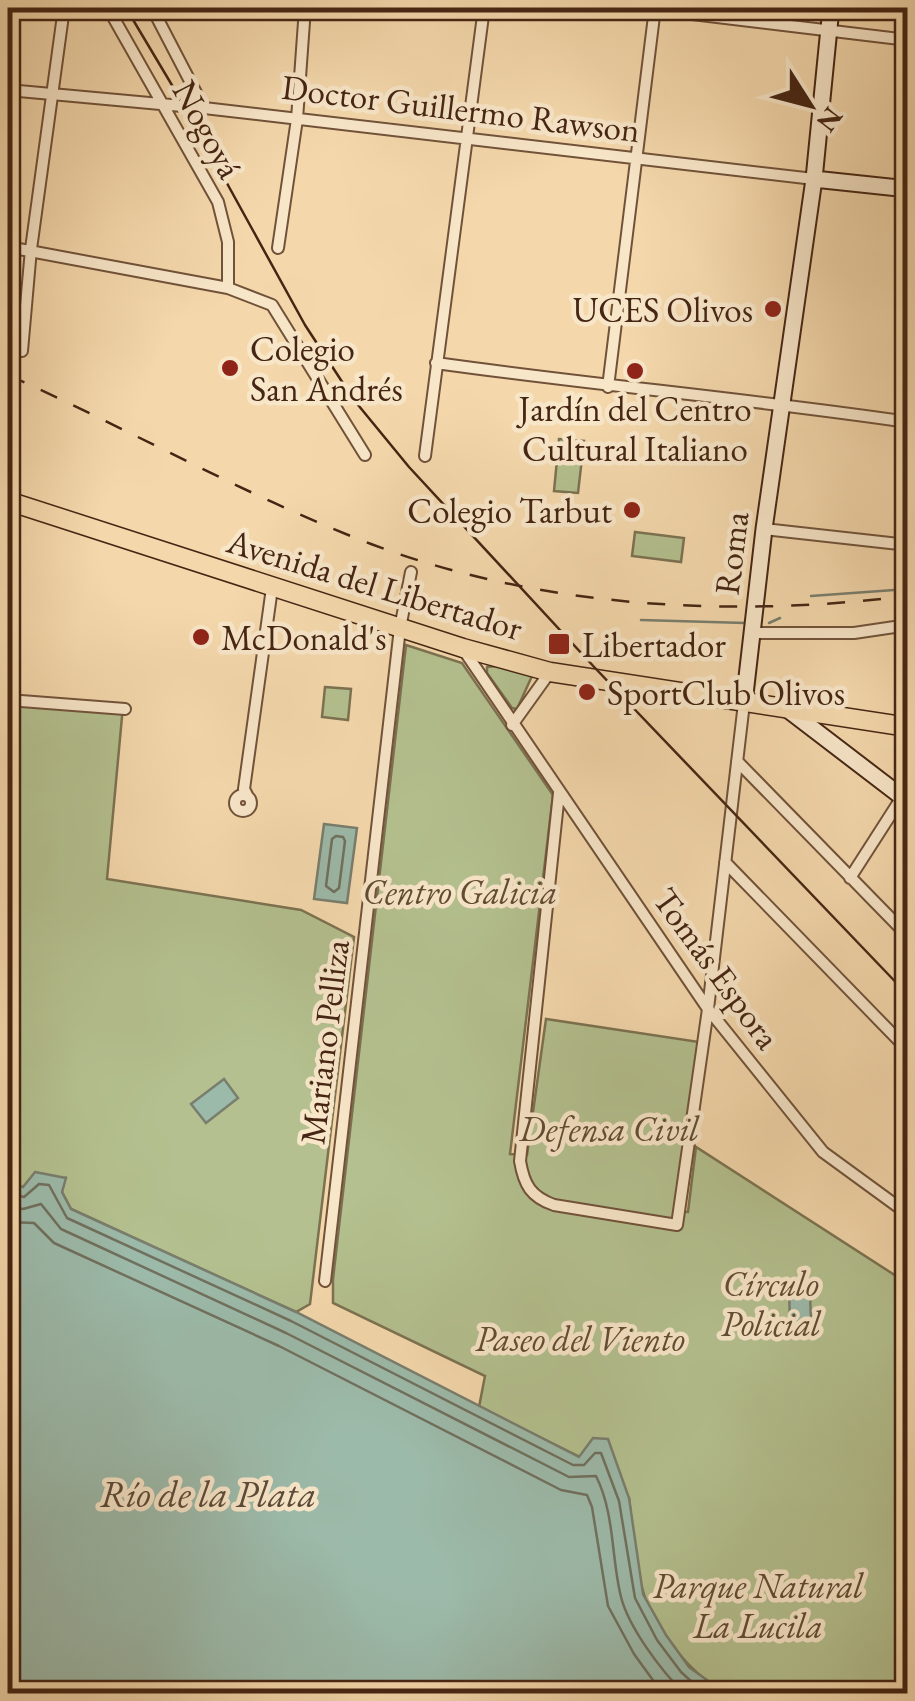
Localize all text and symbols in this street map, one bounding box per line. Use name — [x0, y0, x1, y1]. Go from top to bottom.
north arrow — [760, 55, 860, 155]
street label: Doctor Guillermo Rawson — [279, 64, 643, 152]
street label: Nogoyá — [163, 72, 253, 186]
text: N — [809, 100, 851, 140]
place label: UCES Olivos — [573, 287, 753, 332]
marker: UCES Olivos — [762, 298, 784, 320]
place label: Colegio San Andrés — [250, 326, 403, 411]
marker: Colegio San Andrés — [219, 357, 241, 379]
marker: Jardín del Centro Cultural Italiano — [624, 360, 646, 382]
place label: Jardín del Centro Cultural Italiano — [515, 386, 752, 471]
place label: Colegio Tarbut — [407, 488, 612, 533]
marker: Colegio Tarbut — [621, 499, 643, 521]
street label: Roma — [704, 509, 758, 597]
street label: Avenida del Libertador — [221, 517, 528, 650]
place label: McDonald's — [221, 615, 387, 660]
place label: Libertador — [582, 622, 726, 667]
marker: McDonald's — [190, 626, 212, 648]
marker: Libertador — [546, 631, 572, 657]
place label: SportClub Olivos — [607, 670, 845, 715]
marker: SportClub Olivos — [576, 681, 598, 703]
park label: Centro Galicia — [363, 869, 557, 914]
street label: Tomás Espora — [643, 878, 791, 1058]
street label: Mariano Pelliza — [289, 937, 359, 1147]
park label: Defensa Civil — [518, 1106, 700, 1152]
park label: Círculo Policial — [721, 1261, 822, 1346]
park label: Paseo del Viento — [475, 1316, 685, 1361]
water label: Río de la Plata — [100, 1469, 316, 1518]
park label: Parque Natural La Lucila — [653, 1563, 864, 1648]

